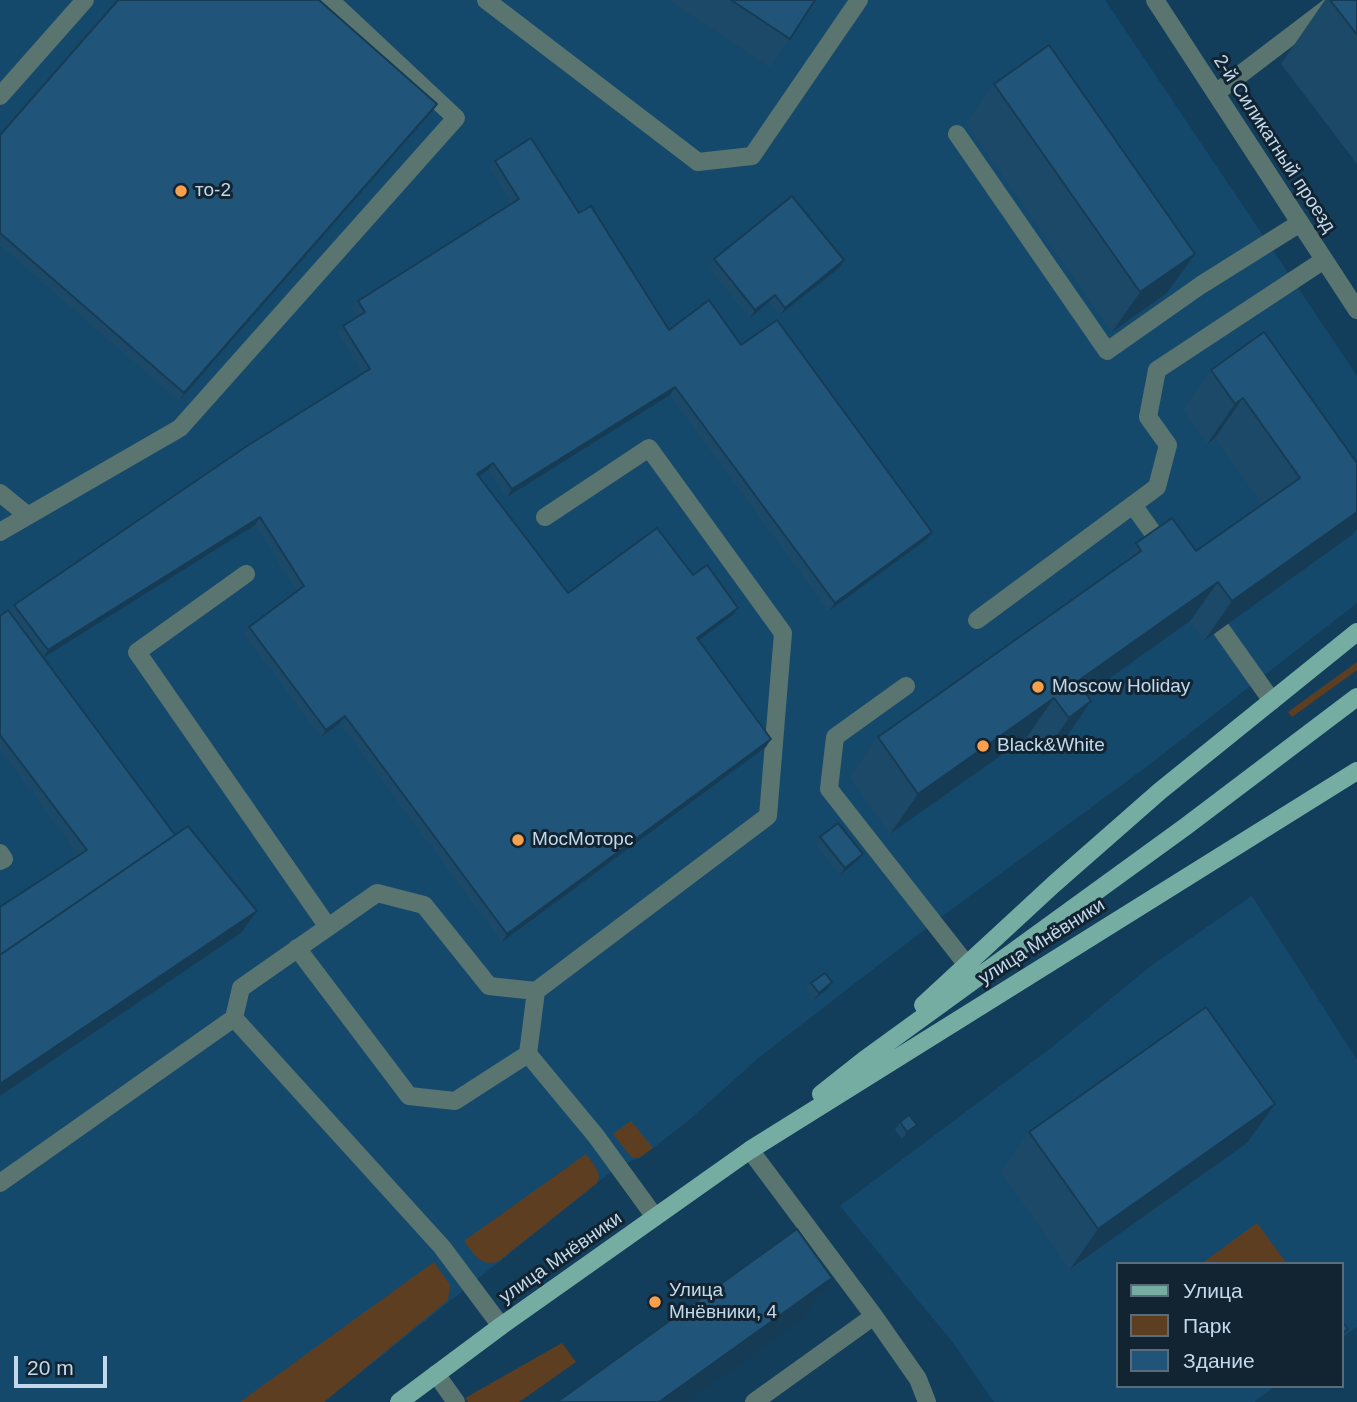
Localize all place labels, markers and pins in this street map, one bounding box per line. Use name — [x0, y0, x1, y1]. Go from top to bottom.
place label: то-2 — [195, 180, 231, 202]
marker: то-2 — [173, 183, 189, 199]
place label: Moscow Holiday — [1052, 676, 1190, 698]
marker: Moscow Holiday — [1030, 679, 1046, 695]
place label: Black&White — [997, 735, 1105, 757]
marker: Black&White — [975, 738, 991, 754]
place label: МосМоторс — [532, 829, 633, 851]
marker: МосМоторс — [510, 832, 526, 848]
place label: Улица Мнёвники, 4 — [669, 1280, 777, 1324]
marker: Улица Мнёвники, 4 — [647, 1294, 663, 1310]

